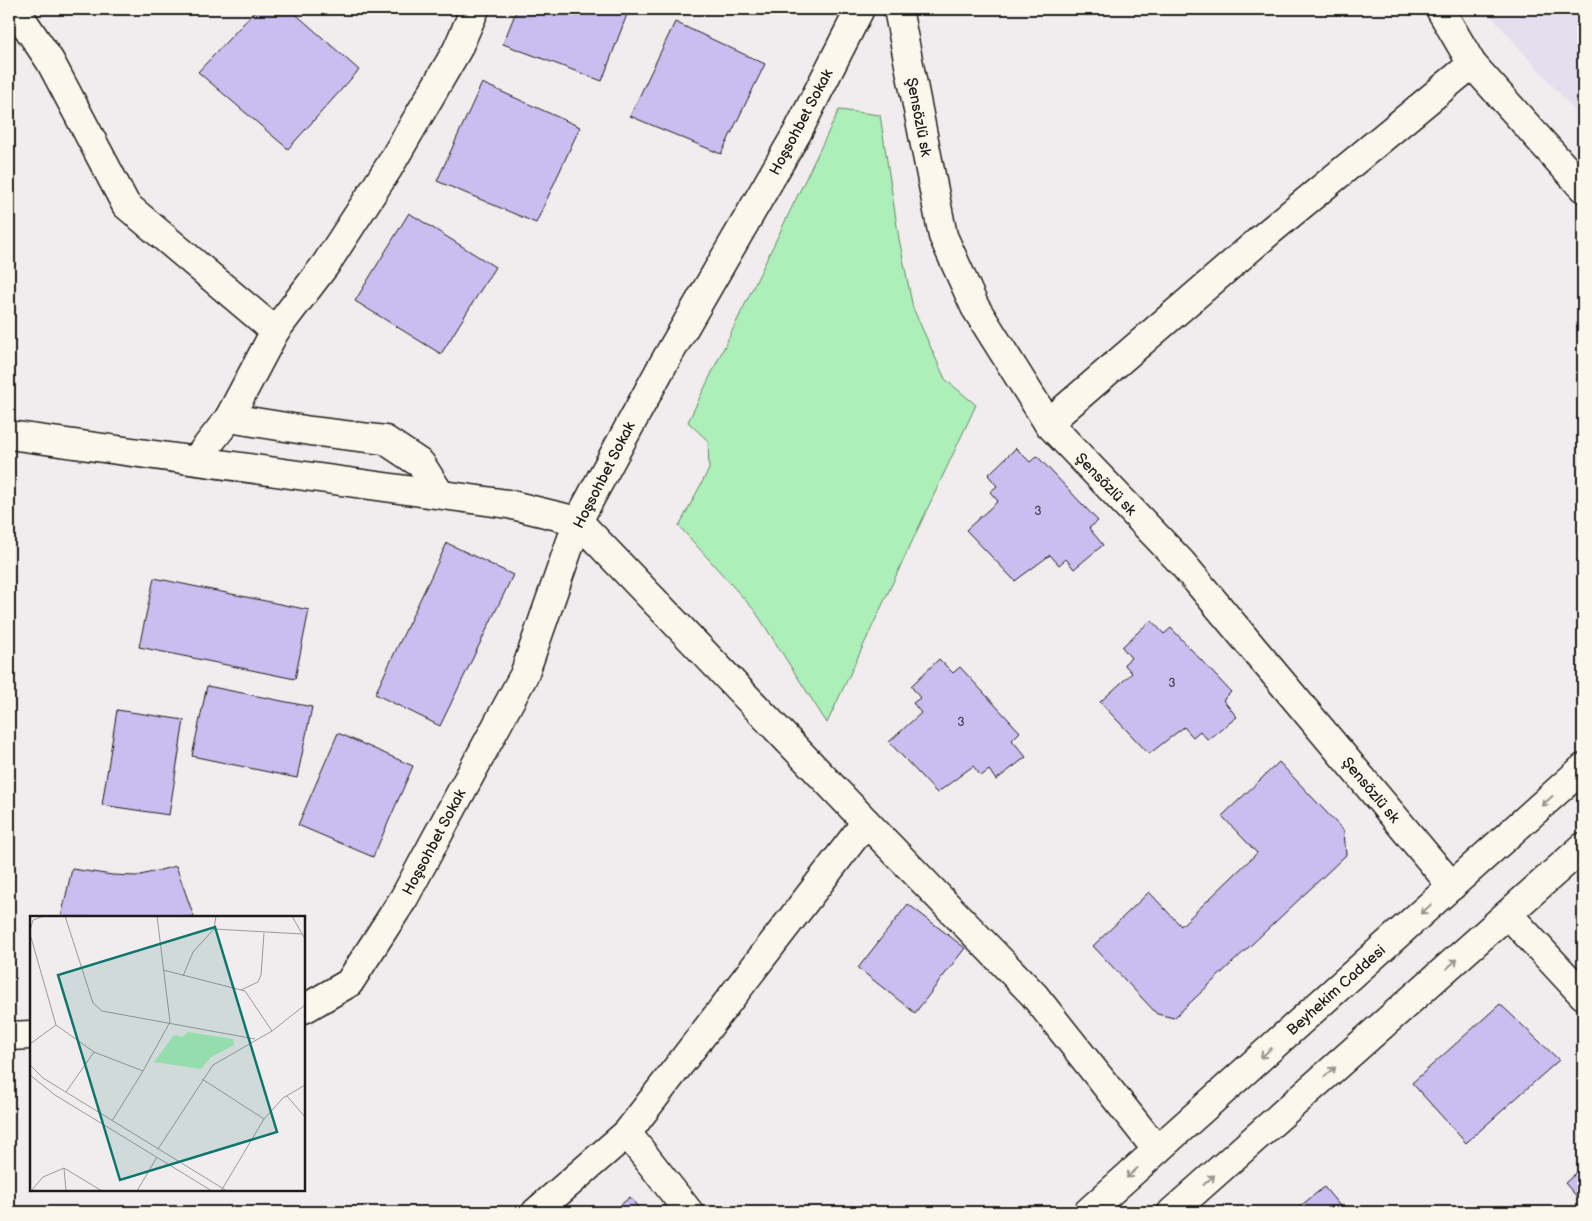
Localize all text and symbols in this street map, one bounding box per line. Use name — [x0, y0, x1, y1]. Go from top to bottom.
street label: Hoşsohbet Sokak — [765, 65, 838, 179]
street label: Şensözlü sk — [902, 76, 936, 159]
street label: Hoşsohbet Sokak — [569, 418, 640, 532]
street label: Şensözlü sk — [1071, 449, 1141, 520]
house number: 3 — [1034, 504, 1042, 519]
house number: 3 — [1168, 676, 1176, 691]
house number: 3 — [957, 715, 965, 730]
street label: Şensözlü sk — [1338, 754, 1404, 828]
street label: Hoşsohbet Sokak — [398, 785, 471, 899]
one-way arrow — [1540, 795, 1553, 807]
one-way arrow — [1419, 903, 1432, 915]
inset map — [30, 916, 305, 1191]
street label: Beyhekim Caddesi — [1283, 941, 1390, 1040]
one-way arrow — [1445, 958, 1458, 970]
one-way arrow — [1259, 1047, 1272, 1059]
one-way arrow — [1324, 1066, 1337, 1078]
one-way arrow — [1125, 1167, 1138, 1179]
one-way arrow — [1202, 1174, 1215, 1186]

